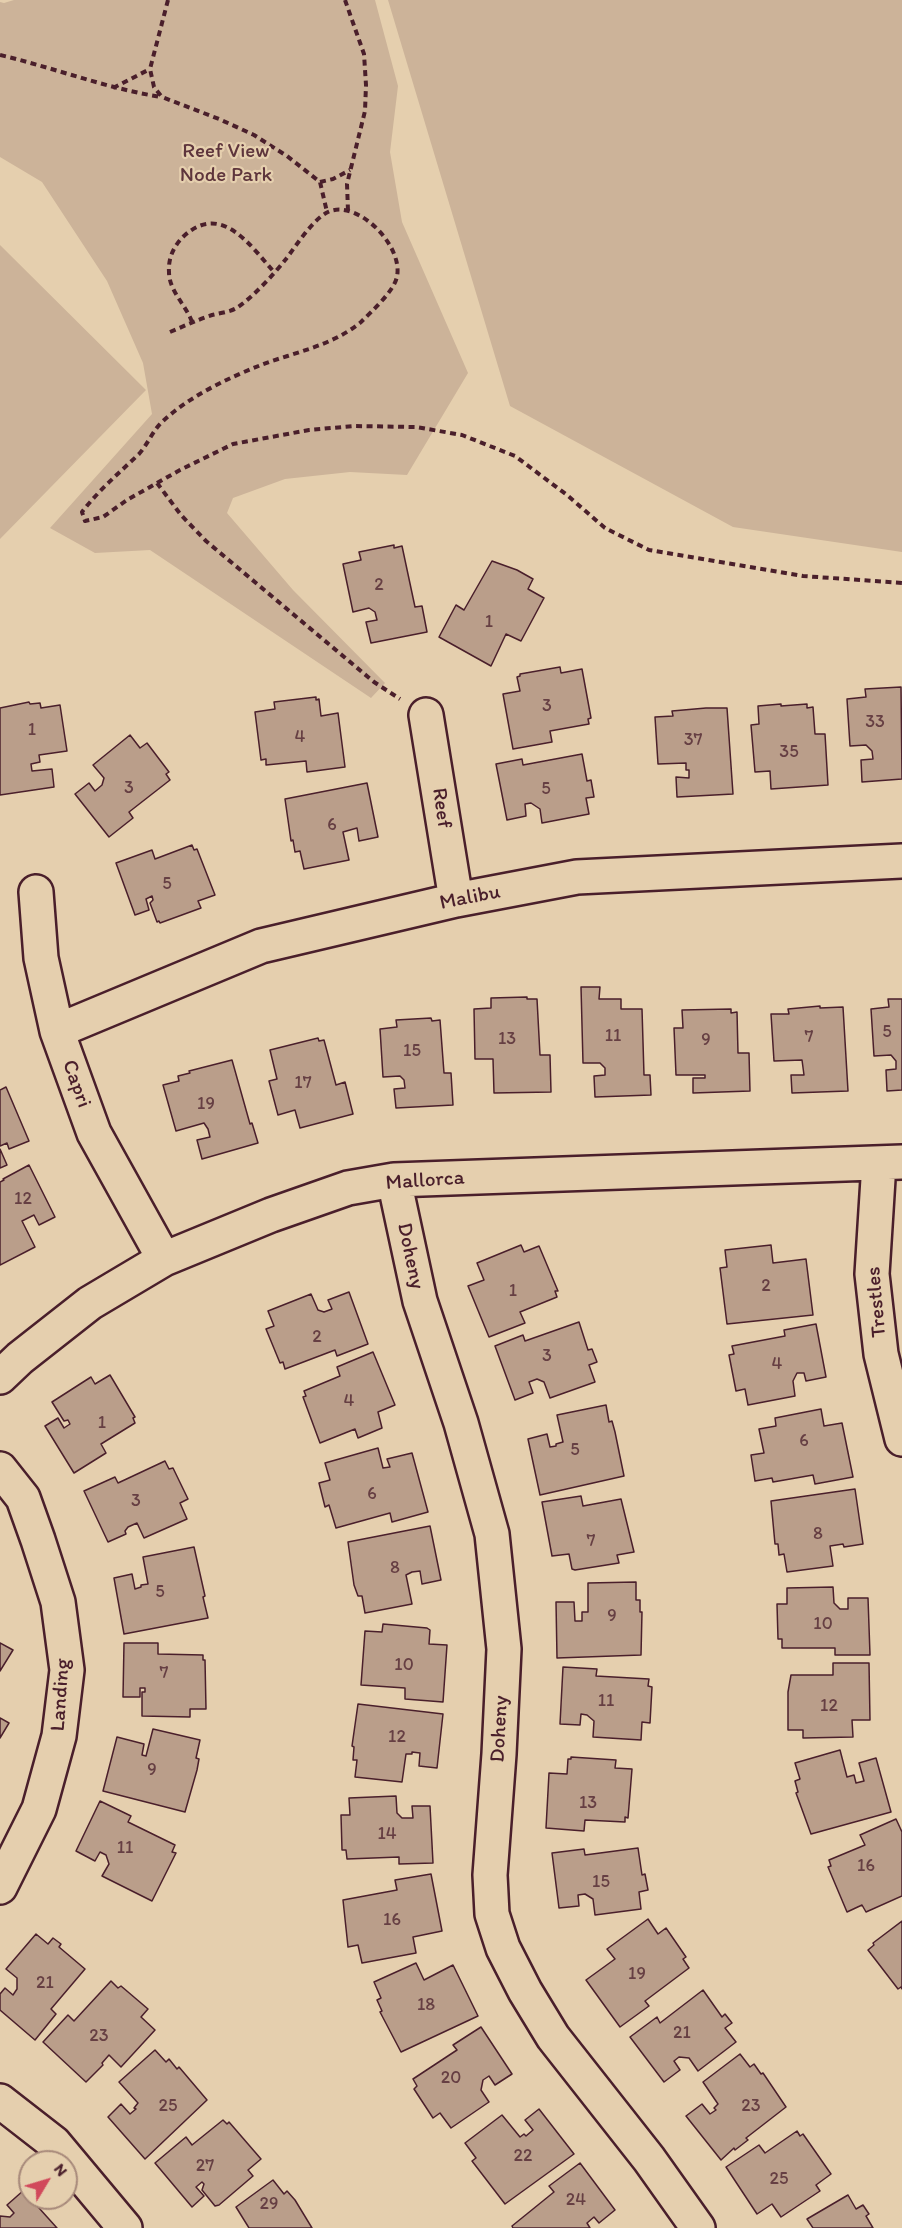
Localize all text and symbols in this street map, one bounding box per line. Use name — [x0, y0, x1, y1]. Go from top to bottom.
park label: Reef View Node Park — [180, 139, 272, 189]
house number: 2 — [374, 574, 384, 596]
house number: 1 — [485, 611, 493, 633]
house number: 3 — [542, 695, 552, 717]
house number: 33 — [865, 711, 885, 733]
house number: 1 — [28, 719, 36, 741]
house number: 4 — [295, 726, 305, 748]
house number: 37 — [684, 729, 702, 751]
house number: 35 — [779, 741, 799, 763]
house number: 3 — [124, 777, 134, 799]
house number: 5 — [541, 778, 551, 800]
street label: Reef — [426, 786, 456, 830]
house number: 6 — [327, 814, 337, 836]
house number: 5 — [162, 873, 172, 895]
street label: Malibu — [437, 880, 503, 916]
house number: 5 — [882, 1021, 892, 1043]
house number: 11 — [605, 1025, 621, 1047]
house number: 7 — [805, 1026, 813, 1048]
house number: 13 — [498, 1028, 516, 1050]
house number: 9 — [701, 1029, 711, 1051]
house number: 15 — [403, 1040, 421, 1062]
street label: Capri — [56, 1057, 96, 1111]
house number: 17 — [294, 1072, 312, 1094]
house number: 19 — [197, 1093, 215, 1115]
street label: Mallorca — [385, 1166, 465, 1196]
house number: 12 — [14, 1188, 32, 1210]
street label: Doheny — [391, 1221, 429, 1291]
street label: Trestles — [861, 1265, 893, 1339]
house number: 2 — [761, 1275, 771, 1297]
house number: 1 — [509, 1280, 517, 1302]
house number: 2 — [312, 1326, 322, 1348]
house number: 3 — [542, 1345, 552, 1367]
house number: 4 — [772, 1353, 782, 1375]
house number: 4 — [344, 1390, 354, 1412]
house number: 1 — [98, 1412, 106, 1434]
house number: 6 — [799, 1430, 809, 1452]
house number: 5 — [570, 1439, 580, 1461]
house number: 6 — [367, 1483, 377, 1505]
house number: 3 — [131, 1490, 141, 1512]
house number: 8 — [813, 1523, 823, 1545]
house number: 7 — [587, 1530, 595, 1552]
house number: 8 — [390, 1557, 400, 1579]
house number: 5 — [155, 1581, 165, 1603]
house number: 9 — [607, 1605, 617, 1627]
house number: 10 — [813, 1613, 833, 1635]
house number: 10 — [394, 1654, 414, 1676]
street label: Landing — [46, 1658, 76, 1732]
house number: 7 — [160, 1662, 168, 1684]
house number: 11 — [598, 1690, 614, 1712]
street label: Doheny — [486, 1695, 514, 1763]
house number: 12 — [820, 1695, 838, 1717]
house number: 12 — [388, 1726, 406, 1748]
house number: 9 — [147, 1759, 157, 1781]
house number: 13 — [579, 1792, 597, 1814]
house number: 14 — [377, 1823, 397, 1845]
house number: 11 — [117, 1837, 133, 1859]
house number: 16 — [857, 1855, 875, 1877]
house number: 15 — [592, 1871, 610, 1893]
house number: 16 — [383, 1909, 401, 1931]
house number: 19 — [628, 1963, 646, 1985]
house number: 21 — [36, 1972, 54, 1994]
house number: 18 — [417, 1994, 435, 2016]
house number: 21 — [673, 2022, 691, 2044]
house number: 23 — [89, 2025, 109, 2047]
house number: 20 — [441, 2067, 461, 2089]
house number: 25 — [159, 2095, 177, 2117]
house number: 23 — [741, 2095, 761, 2117]
house number: 22 — [514, 2145, 532, 2167]
north arrow — [18, 2150, 78, 2210]
house number: 27 — [196, 2155, 214, 2177]
text: N — [50, 2160, 72, 2180]
house number: 25 — [770, 2168, 788, 2190]
house number: 24 — [566, 2189, 586, 2211]
house number: 29 — [260, 2193, 278, 2215]

